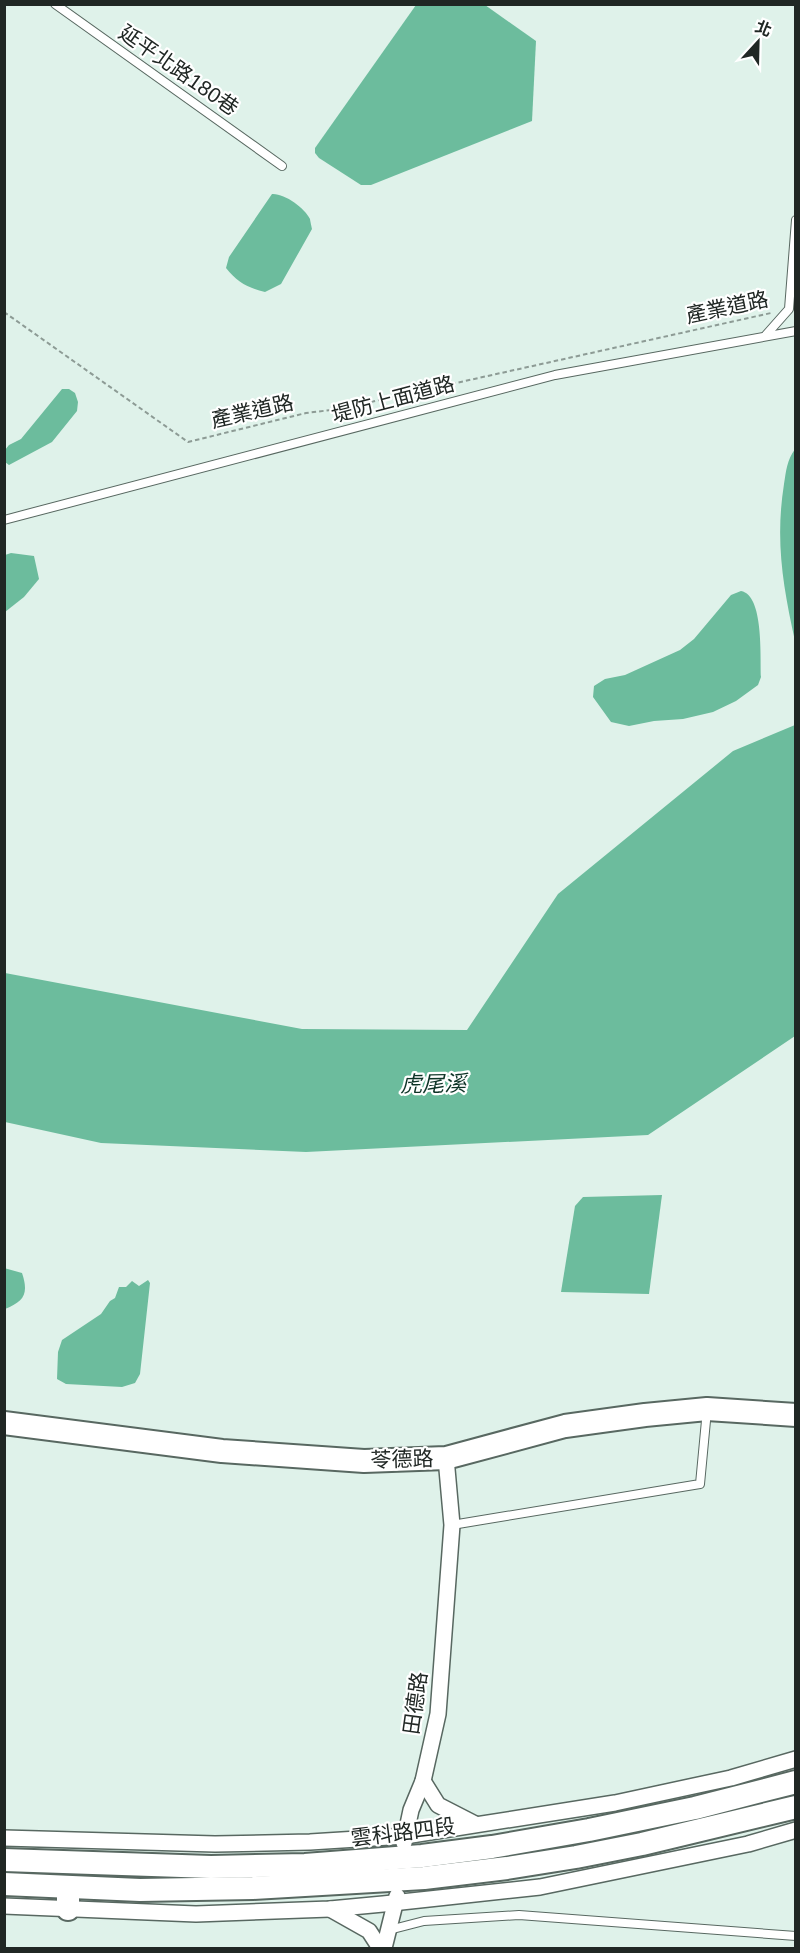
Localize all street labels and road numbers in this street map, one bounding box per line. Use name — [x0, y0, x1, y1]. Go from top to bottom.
street label: 延平北路180巷 — [115, 20, 243, 120]
street label: 產業道路 — [684, 287, 770, 327]
street label: 堤防上面道路 — [329, 372, 457, 426]
street label: 產業道路 — [208, 390, 296, 432]
street label: 苓德路 — [370, 1446, 434, 1472]
street label: 田德路 — [399, 1670, 431, 1736]
street label: 雲科路四段 — [349, 1814, 457, 1850]

